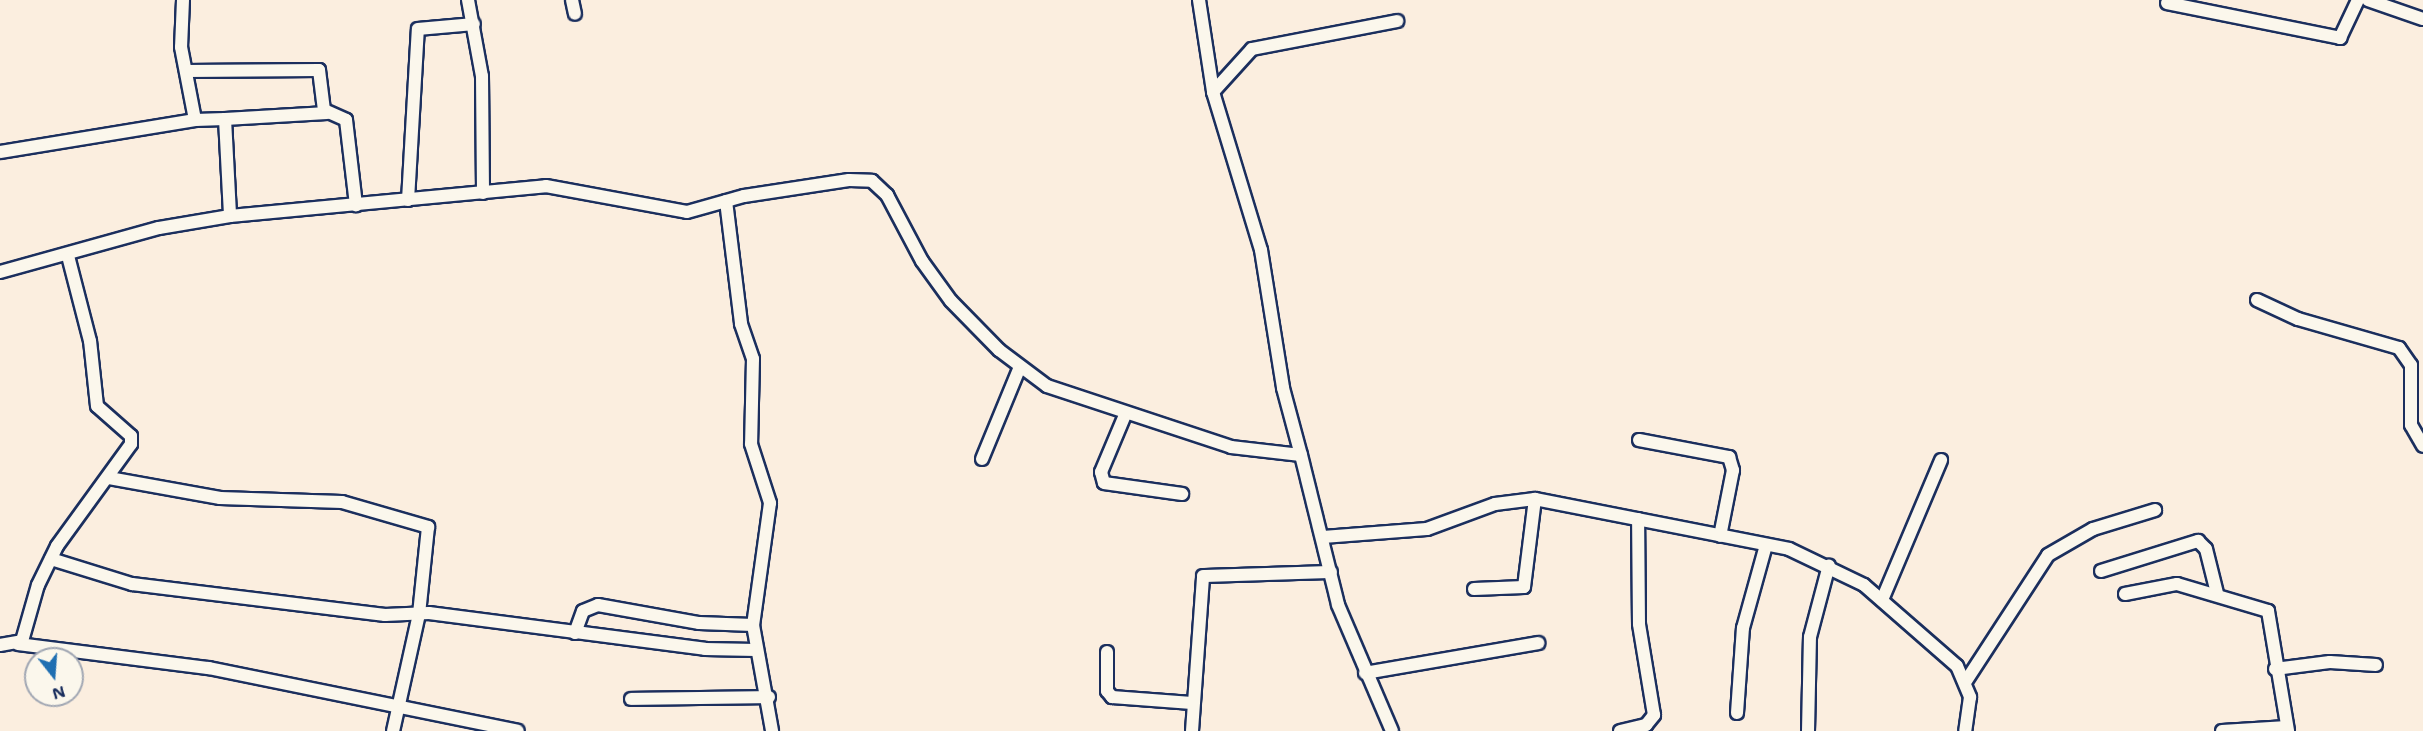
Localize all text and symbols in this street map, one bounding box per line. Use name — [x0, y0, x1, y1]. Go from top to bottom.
north arrow — [24, 647, 84, 707]
text: N — [50, 681, 68, 705]

